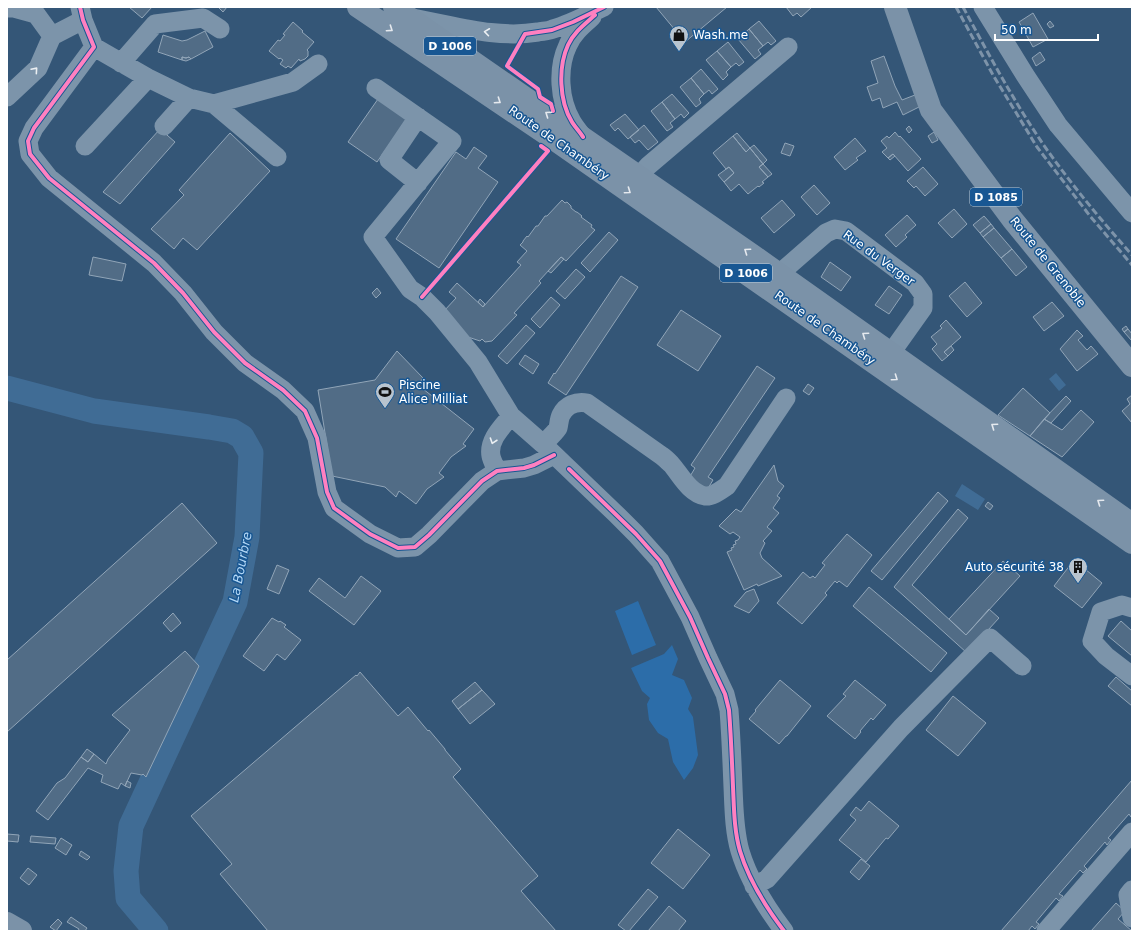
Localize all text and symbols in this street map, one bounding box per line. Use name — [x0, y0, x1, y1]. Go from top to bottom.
scale bar — [995, 16, 1098, 42]
text: 50 m — [1001, 23, 1032, 37]
one-way arrow — [386, 24, 393, 32]
shop icon: Wash.me — [668, 24, 690, 52]
one-way arrow — [483, 28, 490, 37]
place label: Wash.me — [693, 28, 748, 42]
road number: D 1006 — [424, 37, 476, 55]
one-way arrow — [30, 67, 37, 75]
one-way arrow — [494, 96, 501, 104]
street label: Route de Chambéry — [506, 103, 612, 183]
one-way arrow — [545, 112, 552, 119]
one-way arrow — [624, 186, 631, 194]
road number: D 1085 — [970, 188, 1022, 206]
street label: Route de Grenoble — [1007, 214, 1089, 310]
street label: Rue du Verger — [841, 227, 918, 289]
one-way arrow — [744, 248, 751, 256]
road number: D 1006 — [720, 264, 772, 282]
street label: Route de Chambéry — [772, 288, 878, 368]
one-way arrow — [862, 332, 869, 340]
one-way arrow — [891, 373, 898, 380]
place label: Piscine Alice Milliat — [399, 378, 468, 406]
sports icon: Piscine Alice Milliat — [374, 381, 396, 409]
one-way arrow — [991, 423, 998, 431]
one-way arrow — [490, 438, 498, 445]
one-way arrow — [1097, 499, 1104, 506]
water label: La Bourbre — [226, 531, 255, 604]
building icon: Auto sécurité 38 — [1067, 556, 1089, 584]
place label: Auto sécurité 38 — [965, 560, 1064, 574]

